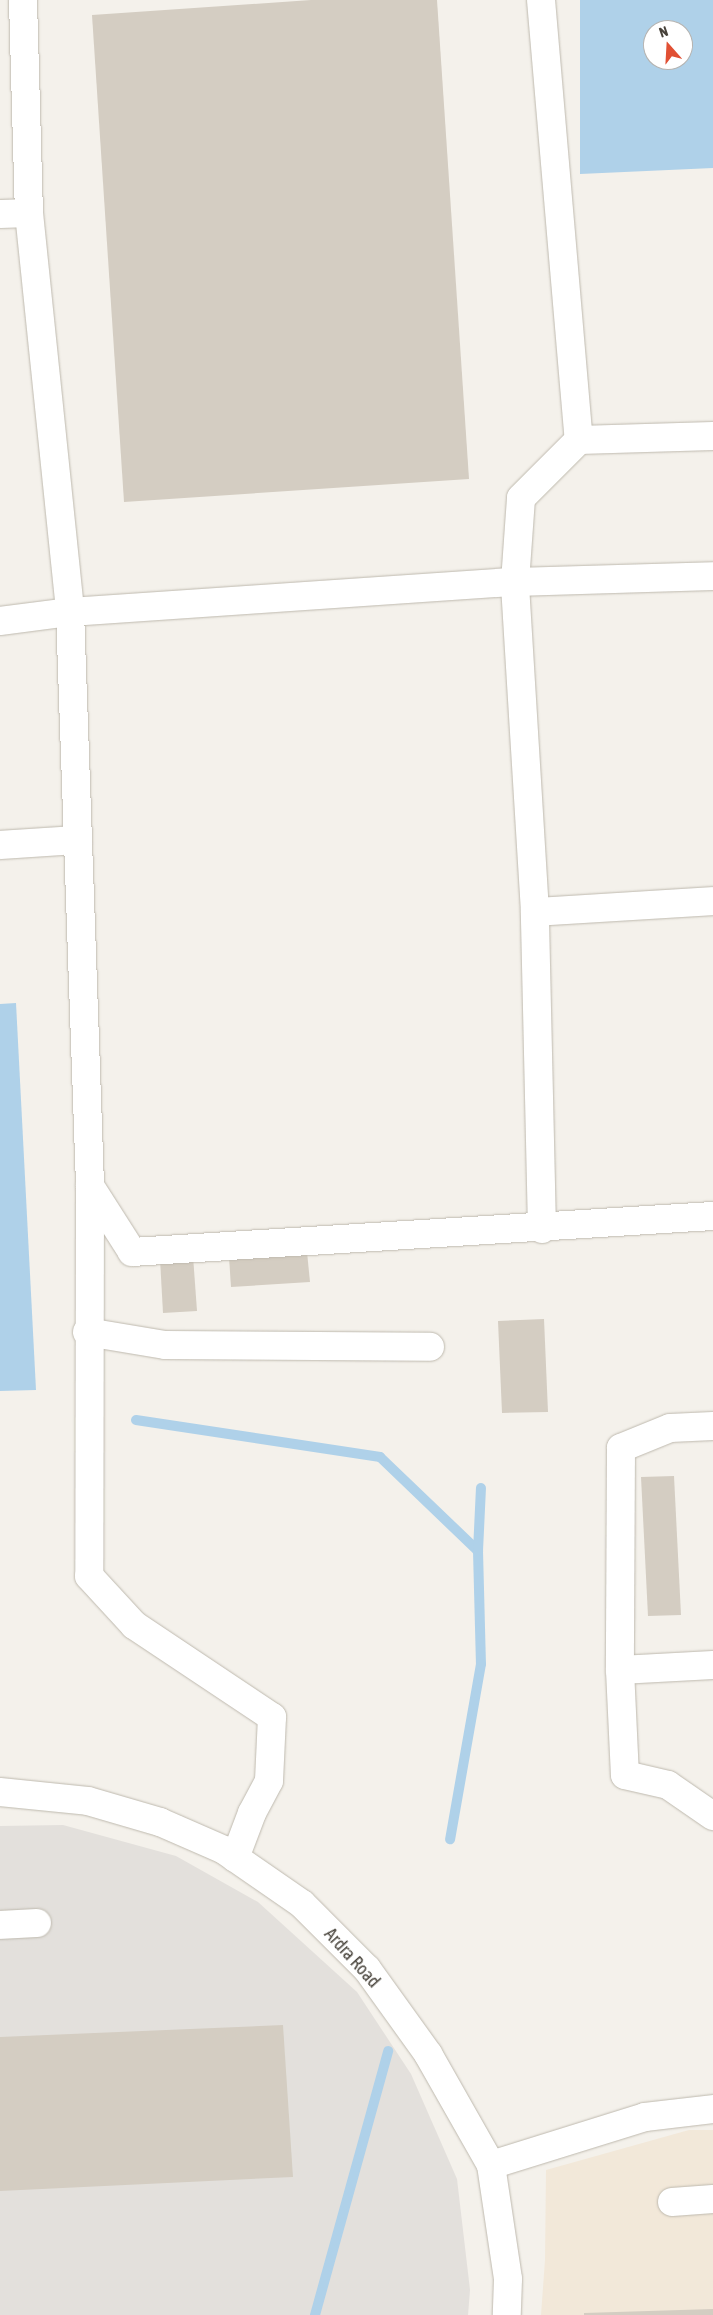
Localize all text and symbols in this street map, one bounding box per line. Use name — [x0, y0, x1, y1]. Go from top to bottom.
north arrow — [643, 20, 693, 70]
text: N — [657, 23, 670, 41]
street label: Ardra Road — [320, 1924, 384, 1992]

